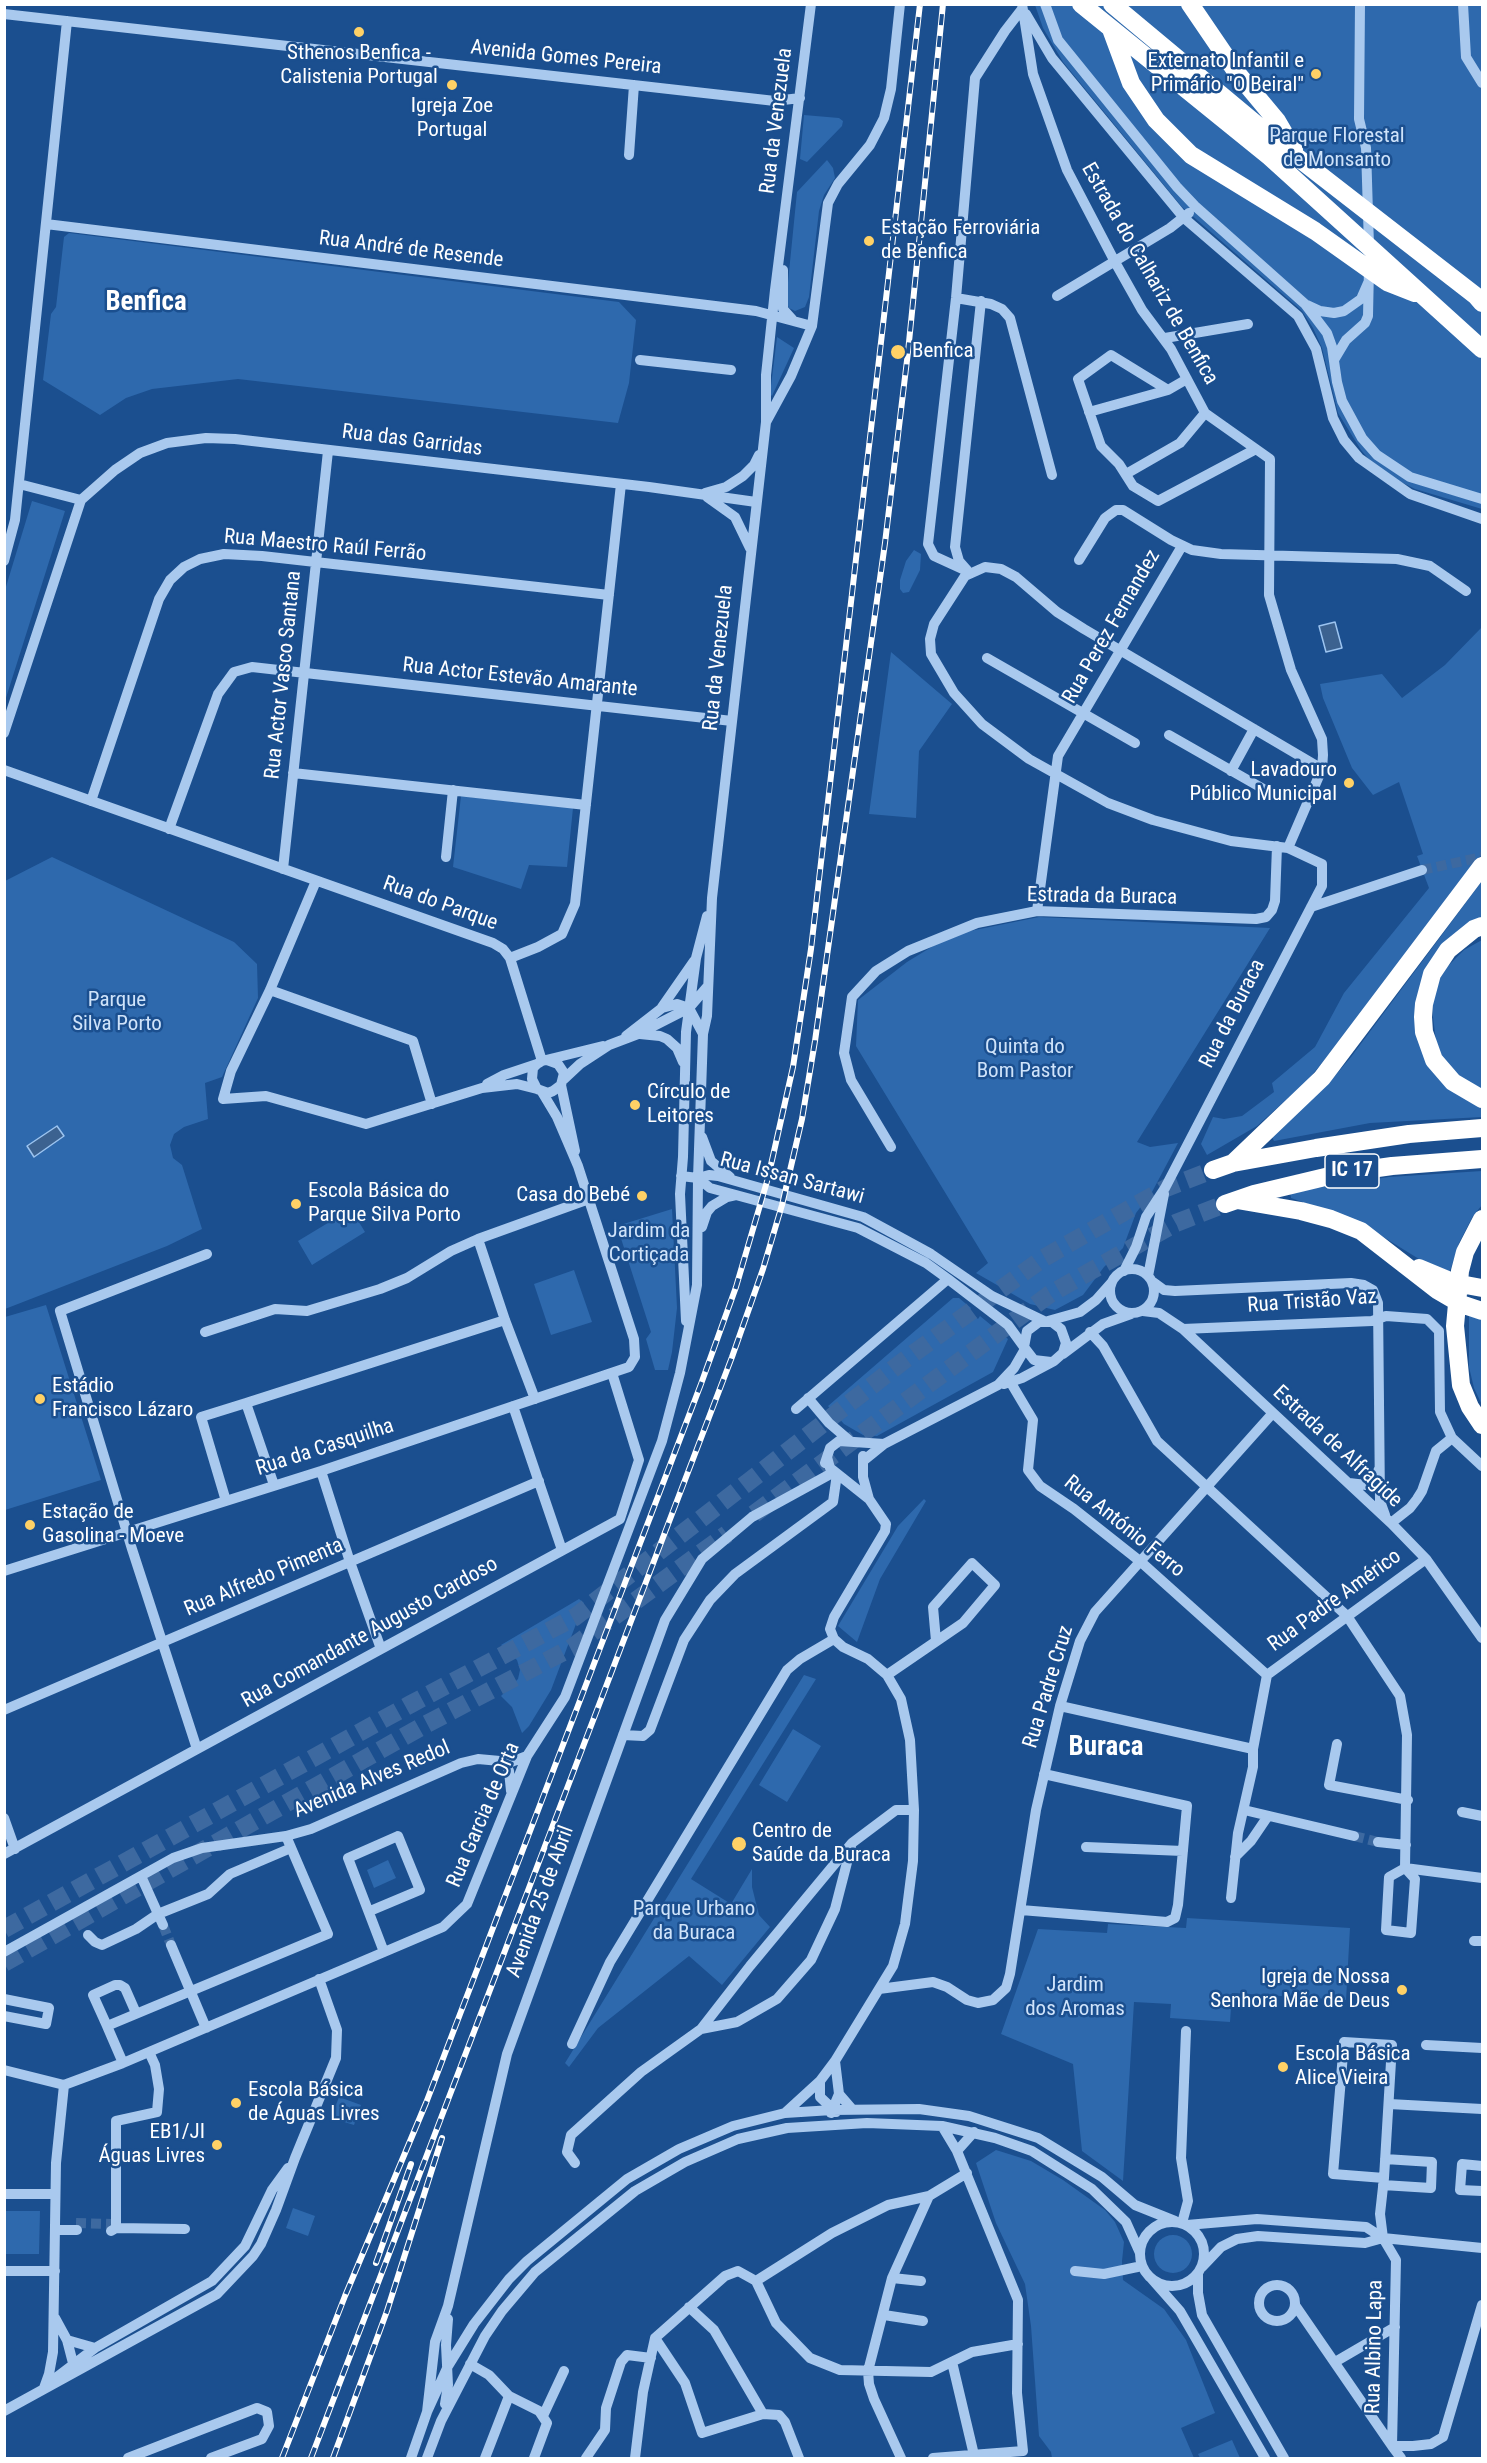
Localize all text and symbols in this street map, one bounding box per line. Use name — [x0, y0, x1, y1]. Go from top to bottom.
marker: Sthenos Benfica - Calistenia Portugal — [352, 25, 366, 39]
street label: Avenida Gomes Pereira — [469, 35, 663, 81]
place label: Sthenos Benfica - Calistenia Portugal — [280, 41, 438, 91]
street label: Rua da Venezuela — [756, 47, 798, 195]
place label: Externato Infantil e Primário "O Beiral" — [1147, 49, 1304, 99]
marker: Externato Infantil e Primário "O Beiral" — [1309, 67, 1323, 81]
marker: Igreja Zoe Portugal — [445, 78, 459, 92]
place label: Igreja Zoe Portugal — [411, 94, 493, 144]
park label: Parque Florestal de Monsanto — [1269, 124, 1405, 174]
street label: Estrada do Calhariz de Benfica — [1075, 158, 1223, 390]
place label: Estação Ferroviária de Benfica — [881, 216, 1040, 266]
street label: Rua André de Resende — [317, 226, 505, 274]
marker: Estação Ferroviária de Benfica — [862, 234, 876, 248]
district label: Benfica — [105, 287, 187, 319]
place label: Benfica — [912, 339, 974, 365]
marker: Benfica — [889, 343, 907, 361]
street label: Rua das Garridas — [340, 420, 484, 462]
street label: Rua Maestro Raúl Ferrão — [223, 525, 427, 567]
street label: Rua Perez Fernandez — [1058, 546, 1166, 708]
street label: Rua Actor Vasco Santana — [261, 570, 307, 780]
street label: Rua da Venezuela — [699, 584, 739, 732]
street label: Rua Actor Estevão Amarante — [401, 653, 639, 703]
place label: Lavadouro Público Municipal — [1189, 758, 1337, 808]
marker: Lavadouro Público Municipal — [1342, 776, 1356, 790]
street label: Rua do Parque — [379, 872, 501, 936]
street label: Estrada da Buraca — [1027, 883, 1177, 911]
street label: Rua da Buraca — [1195, 955, 1271, 1073]
park label: Parque Silva Porto — [72, 988, 162, 1038]
park label: Quinta do Bom Pastor — [977, 1035, 1073, 1085]
place label: Círculo de Leitores — [647, 1080, 730, 1130]
marker: Círculo de Leitores — [628, 1098, 642, 1112]
street label: Rua Issan Sartawi — [717, 1148, 867, 1210]
road number: IC 17 — [1325, 1154, 1379, 1188]
place label: Escola Básica do Parque Silva Porto — [308, 1179, 461, 1229]
place label: Casa do Bebé — [516, 1183, 630, 1209]
marker: Casa do Bebé — [635, 1189, 649, 1203]
marker: Escola Básica do Parque Silva Porto — [289, 1197, 303, 1211]
park label: Jardim da Cortiçada — [608, 1219, 690, 1269]
street label: Rua Tristão Vaz — [1247, 1285, 1377, 1319]
place label: Estádio Francisco Lázaro — [52, 1374, 193, 1424]
street label: Estrada de Alfragide — [1267, 1381, 1407, 1513]
marker: Estádio Francisco Lázaro — [33, 1392, 47, 1406]
street label: Rua da Casquilha — [253, 1414, 397, 1482]
street label: Rua António Ferro — [1058, 1471, 1190, 1583]
place label: Estação de Gasolina - Moeve — [42, 1500, 184, 1550]
marker: Estação de Gasolina - Moeve — [23, 1518, 37, 1532]
street label: Rua Alfredo Pimenta — [181, 1533, 347, 1623]
street label: Rua Padre Américo — [1264, 1544, 1406, 1658]
street label: Rua Comandante Augusto Cardoso — [237, 1552, 503, 1714]
street label: Rua Padre Cruz — [1018, 1623, 1080, 1751]
district label: Buraca — [1069, 1732, 1143, 1764]
street label: Avenida Alves Redol — [290, 1736, 454, 1824]
street label: Rua Garcia de Orta — [442, 1739, 526, 1891]
place label: Centro de Saúde da Buraca — [752, 1819, 891, 1869]
street label: Avenida 25 de Abril — [502, 1823, 580, 1981]
marker: Centro de Saúde da Buraca — [730, 1835, 748, 1853]
park label: Parque Urbano da Buraca — [633, 1897, 755, 1947]
place label: Igreja de Nossa Senhora Mãe de Deus — [1210, 1965, 1390, 2015]
park label: Jardim dos Aromas — [1025, 1973, 1125, 2023]
marker: Igreja de Nossa Senhora Mãe de Deus — [1395, 1983, 1409, 1997]
place label: Escola Básica Alice Vieira — [1295, 2042, 1411, 2092]
marker: Escola Básica Alice Vieira — [1276, 2060, 1290, 2074]
place label: Escola Básica de Águas Livres — [248, 2078, 380, 2128]
marker: Escola Básica de Águas Livres — [229, 2096, 243, 2110]
place label: EB1/JI Águas Livres — [99, 2120, 205, 2170]
marker: EB1/JI Águas Livres — [210, 2138, 224, 2152]
street label: Rua Albino Lapa — [1361, 2280, 1389, 2414]

